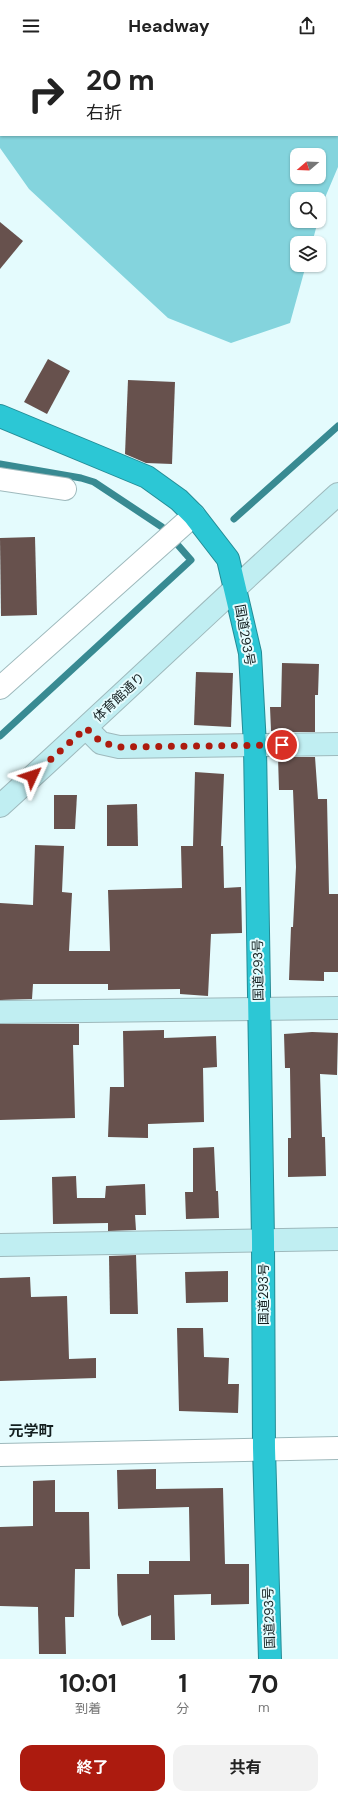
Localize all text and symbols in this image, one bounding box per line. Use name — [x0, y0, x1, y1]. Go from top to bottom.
text: Headway — [128, 14, 210, 38]
icon: menu — [20, 15, 42, 37]
icon: share — [296, 15, 318, 37]
text: 20 m — [86, 62, 155, 99]
icon: right — [20, 68, 72, 120]
text: 右折 — [86, 101, 122, 125]
north arrow — [290, 148, 326, 184]
map controls — [290, 148, 326, 272]
button: search — [290, 192, 326, 228]
button: layers — [290, 236, 326, 272]
street label: 国道293号 — [231, 603, 259, 667]
street label: 体育館通り — [89, 669, 149, 725]
pin — [265, 728, 299, 762]
icon: arrive — [271, 734, 293, 756]
position arrow — [11, 755, 53, 797]
street label: 国道293号 — [249, 939, 267, 1001]
street label: 国道293号 — [255, 1263, 272, 1325]
district label: 元学町 — [8, 1421, 54, 1441]
street label: 国道293号 — [259, 1587, 279, 1649]
text: 10:01 — [59, 1668, 117, 1699]
text: 1 — [178, 1668, 187, 1699]
text: 70 — [249, 1669, 279, 1700]
text: m — [258, 1699, 269, 1716]
text: 到着 — [75, 1700, 101, 1717]
text: 分 — [176, 1700, 189, 1717]
button: 終了 — [20, 1745, 165, 1791]
button: 共有 — [173, 1745, 318, 1791]

